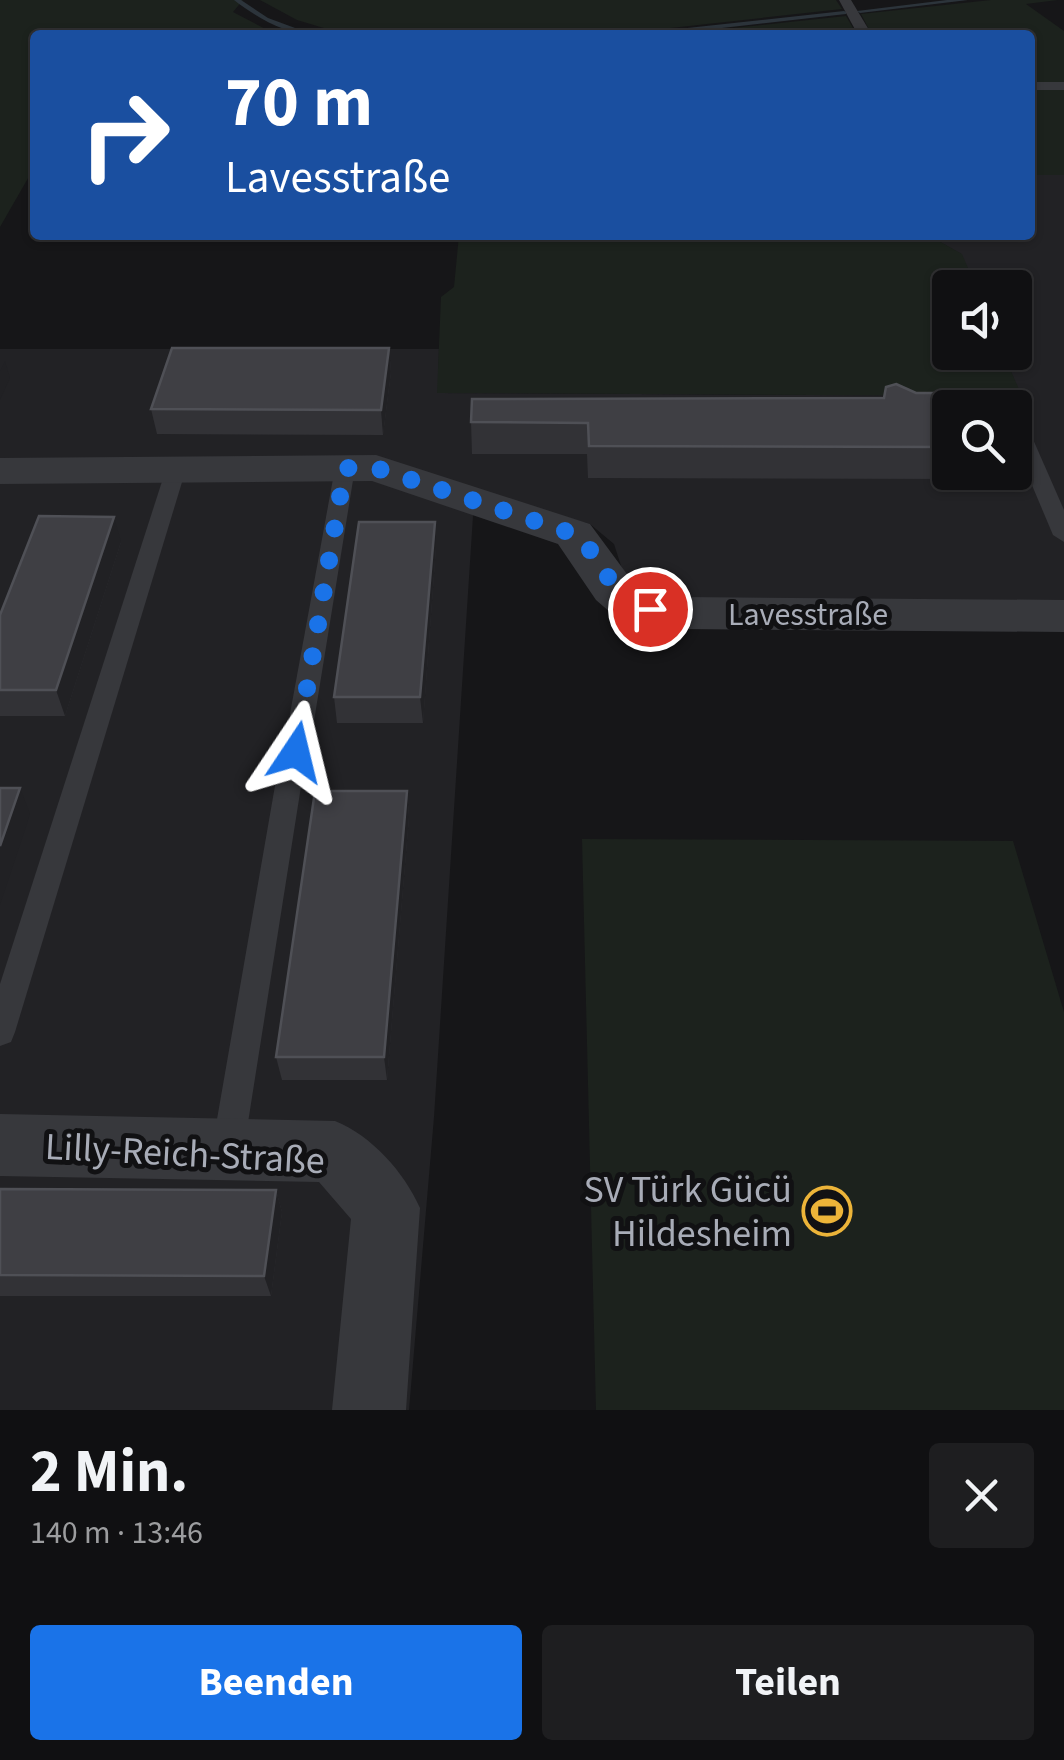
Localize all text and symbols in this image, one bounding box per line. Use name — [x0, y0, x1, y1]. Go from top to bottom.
text: 70 m — [225, 53, 373, 153]
icon: right — [60, 70, 190, 200]
text: Lavesstraße — [225, 146, 450, 210]
map controls — [932, 270, 1032, 490]
button: sound — [932, 270, 1032, 370]
button: search — [932, 390, 1032, 490]
pin — [608, 567, 693, 652]
icon: arrive — [623, 582, 678, 637]
street label: Lavesstraße — [728, 592, 888, 638]
position arrow — [244, 700, 348, 804]
street label: Lilly-Reich-Straße — [44, 1120, 326, 1188]
place label: SV Türk Gücü Hildesheim — [584, 1163, 792, 1261]
sports icon: SV Türk Gücü Hildesheim — [801, 1185, 853, 1237]
text: 2 Min. — [30, 1430, 188, 1515]
button: close — [929, 1443, 1034, 1548]
text: 140 m · 13:46 — [30, 1510, 203, 1556]
button: Beenden — [30, 1625, 522, 1740]
button: Teilen — [542, 1625, 1034, 1740]

